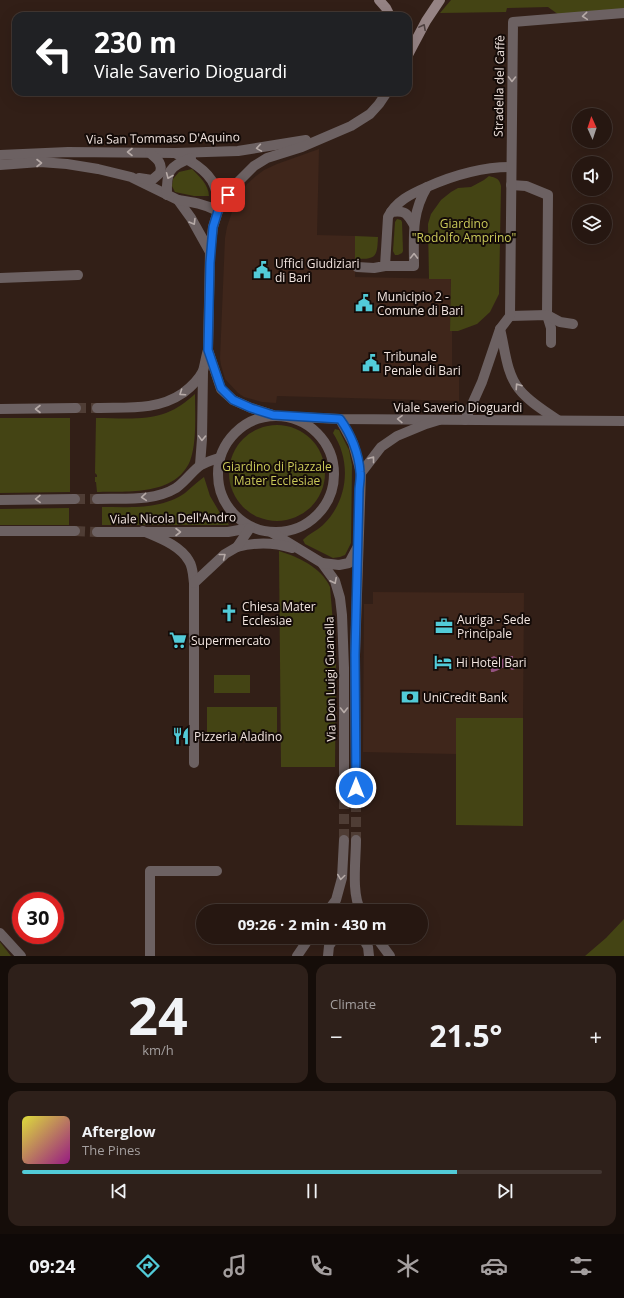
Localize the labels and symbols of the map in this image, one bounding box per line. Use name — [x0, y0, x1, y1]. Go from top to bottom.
one-way arrow — [582, 12, 588, 21]
one-way arrow — [419, 24, 426, 31]
street label: Stradella del Caffè — [490, 35, 508, 137]
one-way arrow — [508, 76, 516, 82]
north arrow — [572, 108, 612, 148]
street label: Via San Tommaso D'Aquino — [86, 128, 240, 148]
one-way arrow — [256, 143, 262, 152]
one-way arrow — [127, 148, 133, 157]
one-way arrow — [36, 159, 42, 167]
one-way arrow — [165, 172, 173, 179]
pin — [211, 178, 245, 212]
park label: Giardino "Rodolfo Amprino" — [412, 215, 516, 246]
one-way arrow — [188, 218, 195, 225]
one-way arrow — [410, 253, 418, 259]
place label: Uffici Giudiziari di Bari — [275, 255, 359, 286]
public building icon: Uffici Giudiziari di Bari — [252, 260, 272, 280]
place label: Municipio 2 - Comune di Bari — [377, 288, 463, 319]
public building icon: Municipio 2 - Comune di Bari — [354, 293, 374, 313]
place label: Tribunale Penale di Bari — [384, 348, 461, 379]
public building icon: Tribunale Penale di Bari — [361, 353, 381, 373]
one-way arrow — [516, 384, 523, 391]
one-way arrow — [179, 389, 186, 396]
street label: Viale Saverio Dioguardi — [394, 399, 522, 416]
one-way arrow — [35, 405, 41, 413]
one-way arrow — [397, 415, 403, 423]
one-way arrow — [198, 435, 206, 441]
one-way arrow — [367, 456, 374, 463]
park label: Giardino di Piazzale Mater Ecclesiae — [222, 458, 332, 489]
one-way arrow — [141, 493, 147, 502]
one-way arrow — [35, 495, 41, 503]
street label: Viale Nicola Dell'Andro — [110, 508, 236, 528]
one-way arrow — [175, 528, 181, 536]
one-way arrow — [218, 554, 225, 561]
one-way arrow — [329, 577, 336, 584]
place label: Chiesa Mater Ecclesiae — [242, 598, 316, 629]
church icon: Chiesa Mater Ecclesiae — [219, 603, 239, 623]
place label: Auriga - Sede Principale — [457, 611, 531, 642]
street label: Via Don Luigi Guanella — [320, 616, 340, 742]
office icon: Auriga - Sede Principale — [434, 616, 454, 636]
supermarket icon: Supermercato — [168, 630, 188, 650]
place label: Supermercato — [191, 632, 271, 649]
hotel icon: Hi Hotel Bari — [433, 652, 453, 672]
place label: Hi Hotel Bari — [456, 654, 527, 671]
bank icon: UniCredit Bank — [400, 687, 420, 707]
place label: UniCredit Bank — [423, 689, 508, 706]
one-way arrow — [340, 707, 348, 713]
restaurant icon: Pizzeria Aladino — [171, 726, 191, 746]
place label: Pizzeria Aladino — [194, 728, 282, 745]
position arrow — [335, 767, 377, 809]
one-way arrow — [337, 874, 346, 880]
speed limit sign: 30 — [12, 892, 64, 944]

